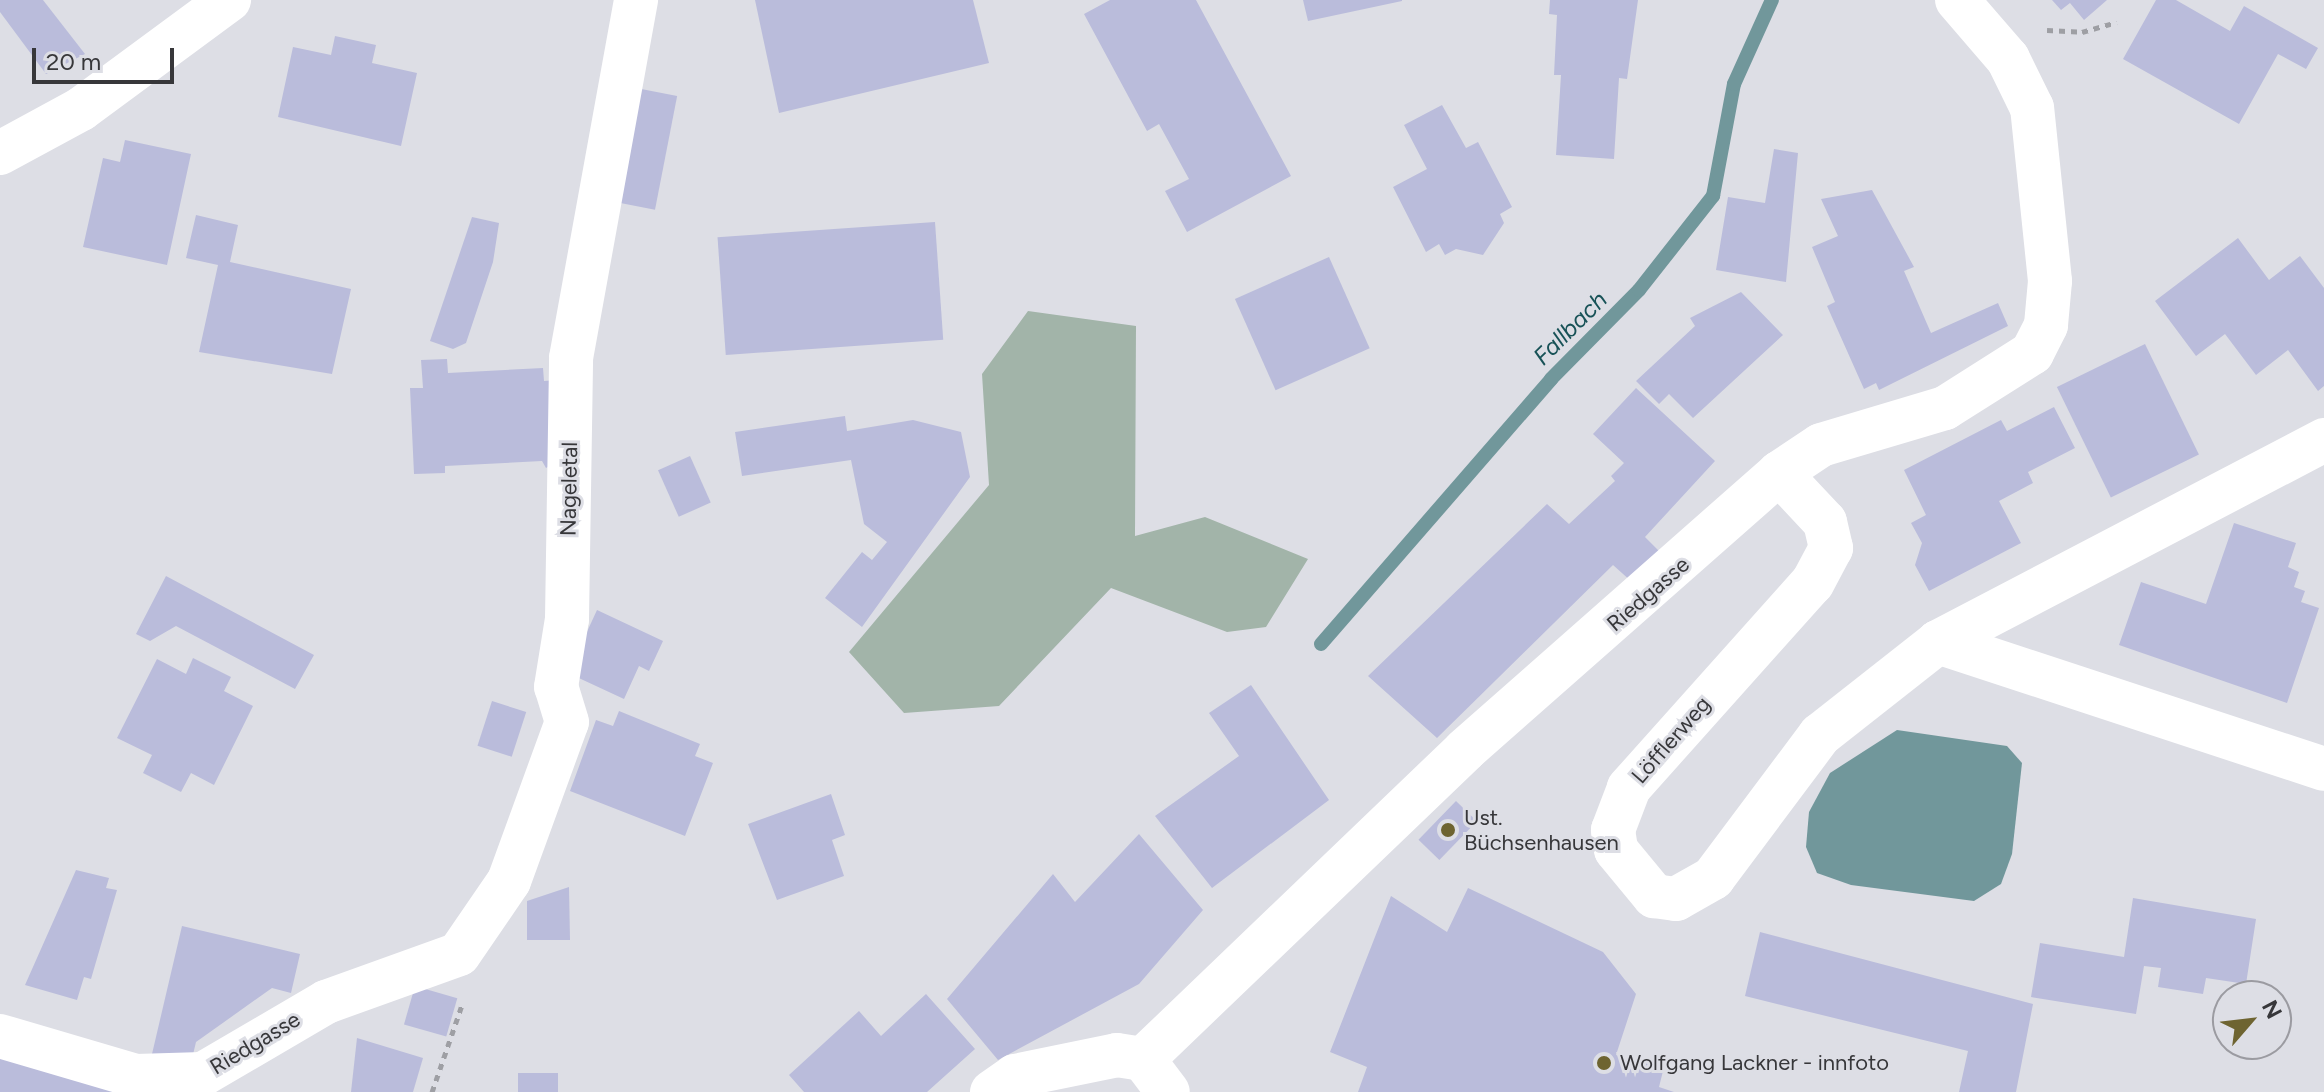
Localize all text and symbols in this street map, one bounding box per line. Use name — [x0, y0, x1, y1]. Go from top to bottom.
scale bar — [36, 32, 178, 82]
text: 20 m — [46, 47, 101, 76]
water label: Fallbach — [1527, 285, 1613, 371]
street label: Nageletal — [555, 442, 583, 536]
street label: Riedgasse — [1601, 551, 1695, 637]
street label: Löfflerweg — [1626, 691, 1716, 789]
place label: Ust. Büchsenhausen — [1464, 804, 1619, 856]
marker: Ust. Büchsenhausen — [1439, 821, 1457, 839]
north arrow — [2212, 980, 2292, 1060]
text: N — [2256, 996, 2288, 1023]
street label: Riedgasse — [205, 1006, 305, 1080]
place label: Wolfgang Lackner - innfoto — [1620, 1050, 1889, 1076]
marker: Wolfgang Lackner - innfoto — [1595, 1054, 1613, 1072]

